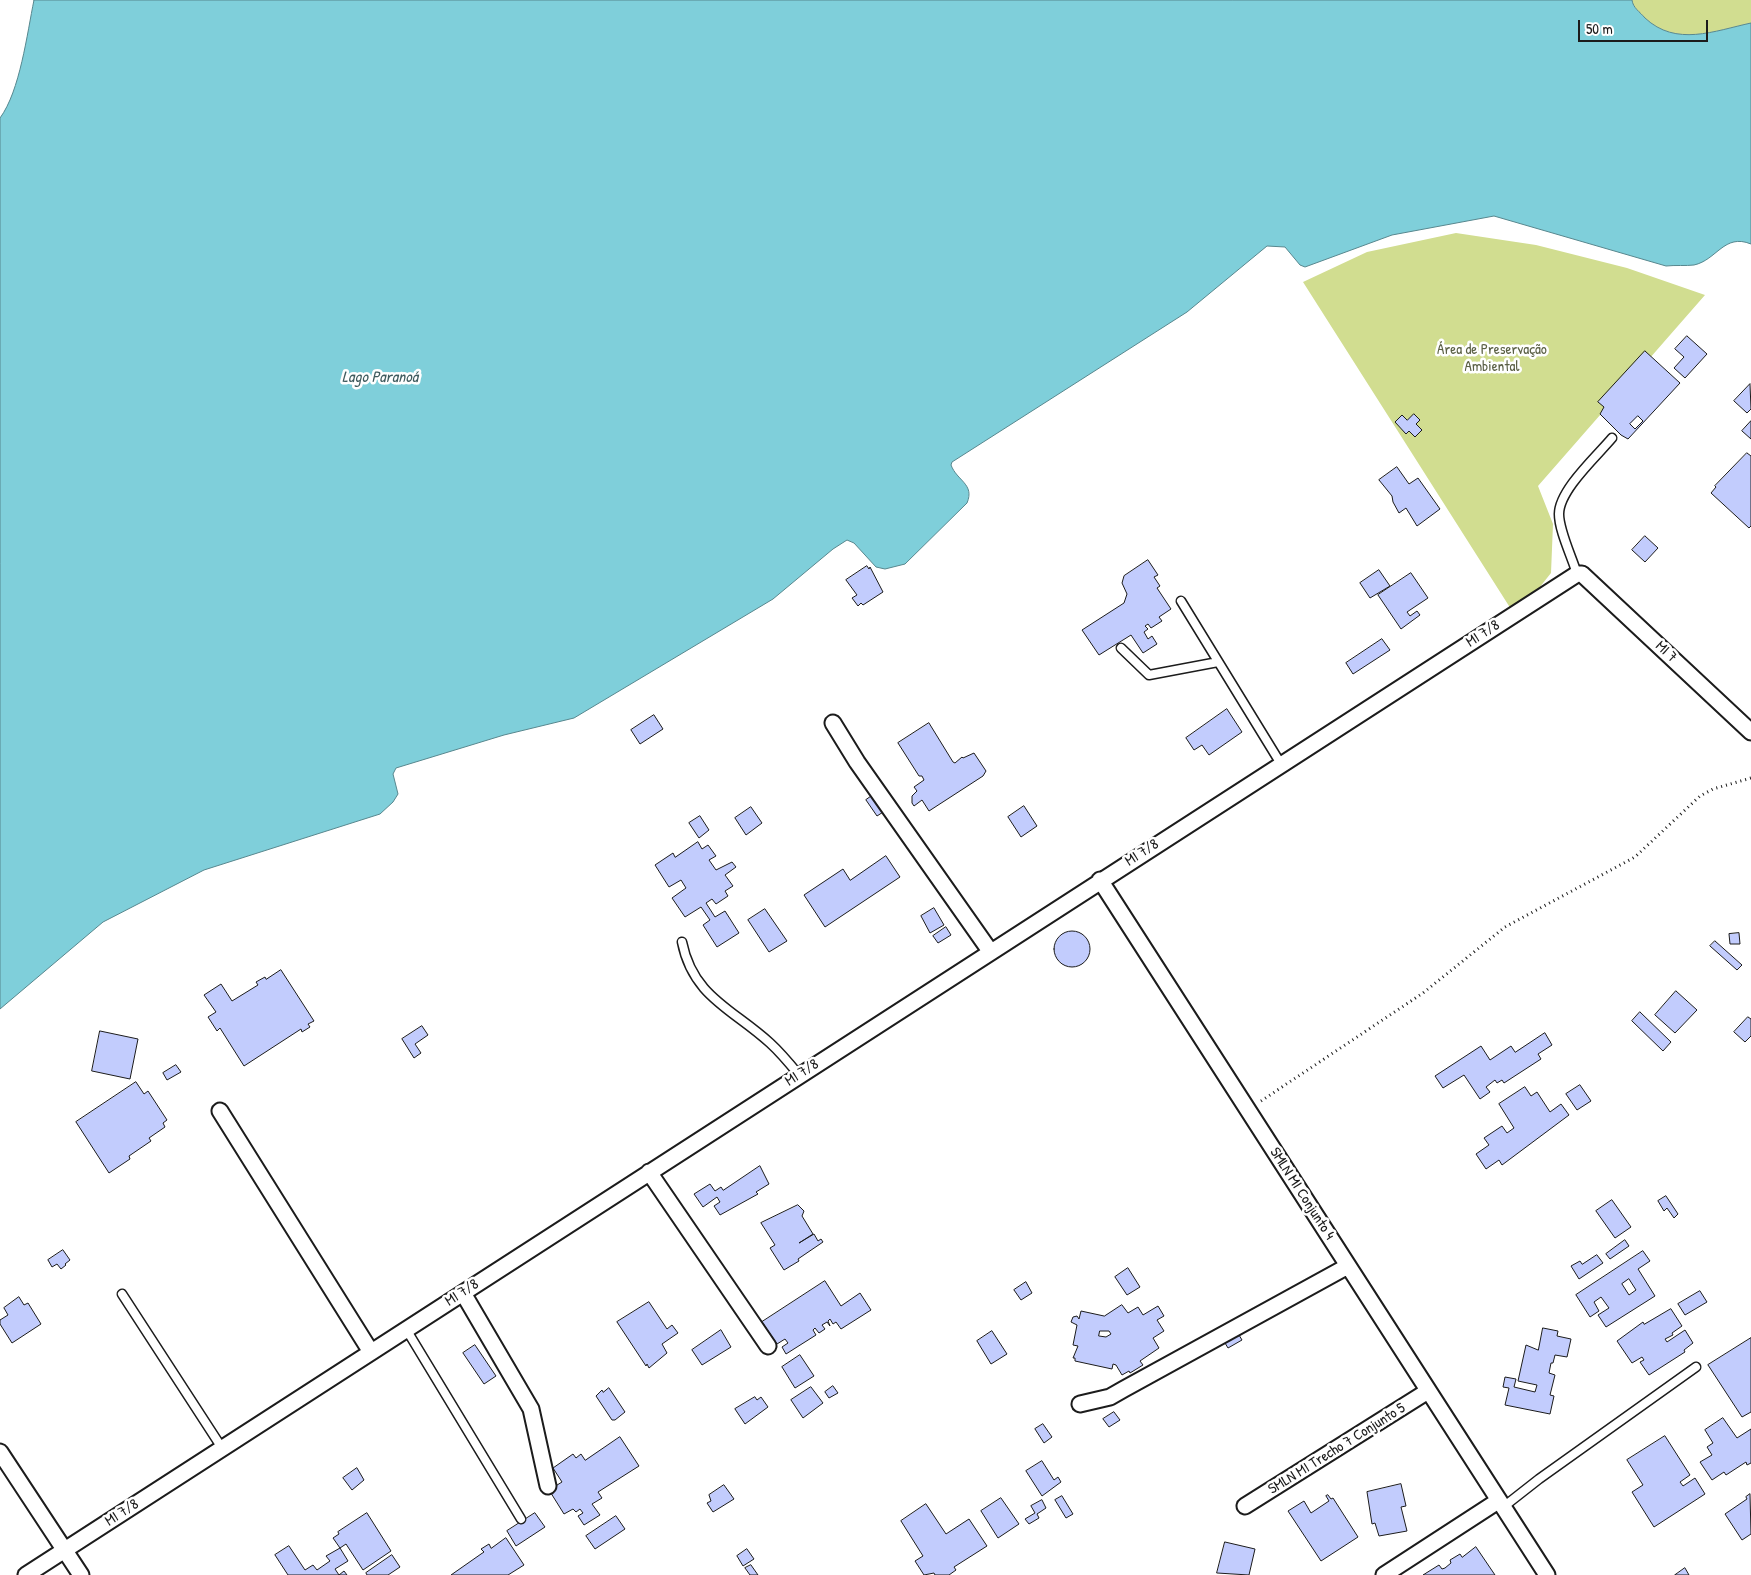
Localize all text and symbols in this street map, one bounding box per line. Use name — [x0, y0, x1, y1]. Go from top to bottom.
scale bar — [1581, 10, 1711, 42]
text: 50 m — [1586, 18, 1613, 39]
park label: Área de Preservação Ambiental — [1437, 341, 1547, 376]
water label: Lago Paranoá — [342, 368, 418, 388]
street label: MI 7/8 — [1463, 617, 1503, 651]
street label: MI 7 — [1651, 637, 1681, 667]
street label: MI 7/8 — [1122, 836, 1162, 870]
street label: MI 7/8 — [782, 1056, 822, 1090]
street label: SMLN MI Conjunto 4 — [1265, 1145, 1339, 1243]
street label: MI 7/8 — [442, 1276, 482, 1310]
street label: SMLN MI Trecho 7 Conjunto 5 — [1265, 1399, 1409, 1499]
street label: MI 7/8 — [102, 1496, 142, 1530]

